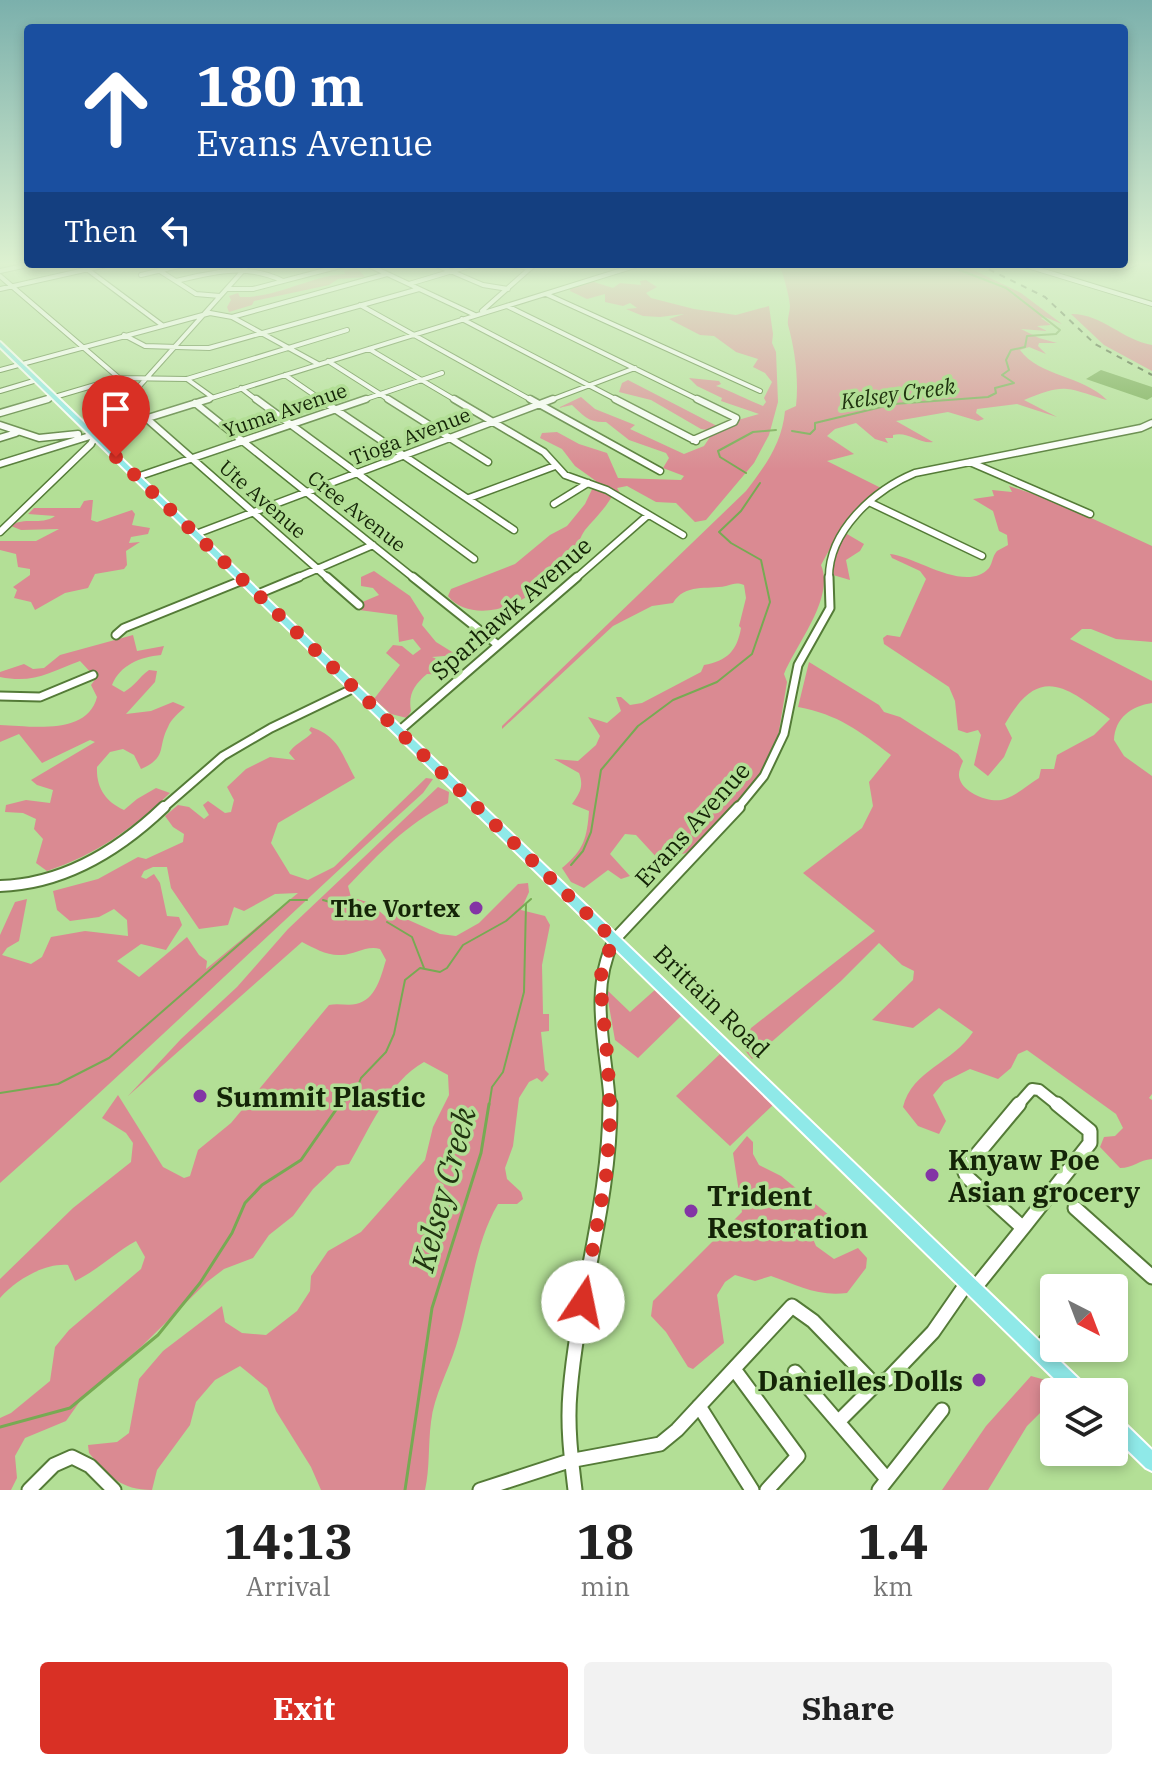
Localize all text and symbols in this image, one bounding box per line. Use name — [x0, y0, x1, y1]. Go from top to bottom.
text: 180 m — [196, 49, 364, 121]
icon: ahead — [64, 56, 168, 160]
text: Evans Avenue — [196, 119, 433, 166]
icon: left — [154, 208, 198, 252]
text: Then — [64, 211, 138, 250]
water label: Kelsey Creek — [838, 371, 958, 416]
pin — [82, 375, 150, 457]
street label: Yuma Avenue — [220, 376, 350, 444]
icon: arrive — [94, 387, 138, 431]
street label: Tioga Avenue — [346, 401, 474, 471]
street label: Ute Avenue — [214, 454, 312, 544]
street label: Cree Avenue — [302, 464, 412, 558]
street label: Sparhawk Avenue — [424, 529, 598, 687]
street label: Evans Avenue — [627, 755, 757, 893]
place label: The Vortex — [331, 892, 460, 924]
marker: The Vortex — [467, 899, 485, 917]
street label: Brittain Road — [647, 937, 777, 1065]
place label: Summit Plastic — [216, 1078, 426, 1115]
marker: Summit Plastic — [191, 1087, 209, 1105]
water label: Kelsey Creek — [401, 1102, 485, 1277]
place label: Knyaw Poe Asian grocery — [948, 1141, 1140, 1210]
marker: Knyaw Poe Asian grocery — [923, 1166, 941, 1184]
place label: Trident Restoration — [707, 1177, 868, 1246]
marker: Trident Restoration — [682, 1202, 700, 1220]
position arrow — [541, 1260, 625, 1344]
north arrow — [1040, 1274, 1128, 1362]
map controls — [1040, 1274, 1128, 1466]
place label: Danielles Dolls — [757, 1362, 963, 1399]
marker: Danielles Dolls — [970, 1371, 988, 1389]
button: layers — [1040, 1378, 1128, 1466]
text: 14:13 — [223, 1510, 353, 1572]
text: 18 — [577, 1510, 634, 1572]
text: 1.4 — [857, 1510, 929, 1572]
text: Arrival — [246, 1569, 331, 1603]
text: min — [581, 1569, 630, 1603]
text: km — [873, 1569, 913, 1603]
button: Exit — [40, 1662, 568, 1754]
button: Share — [584, 1662, 1112, 1754]

